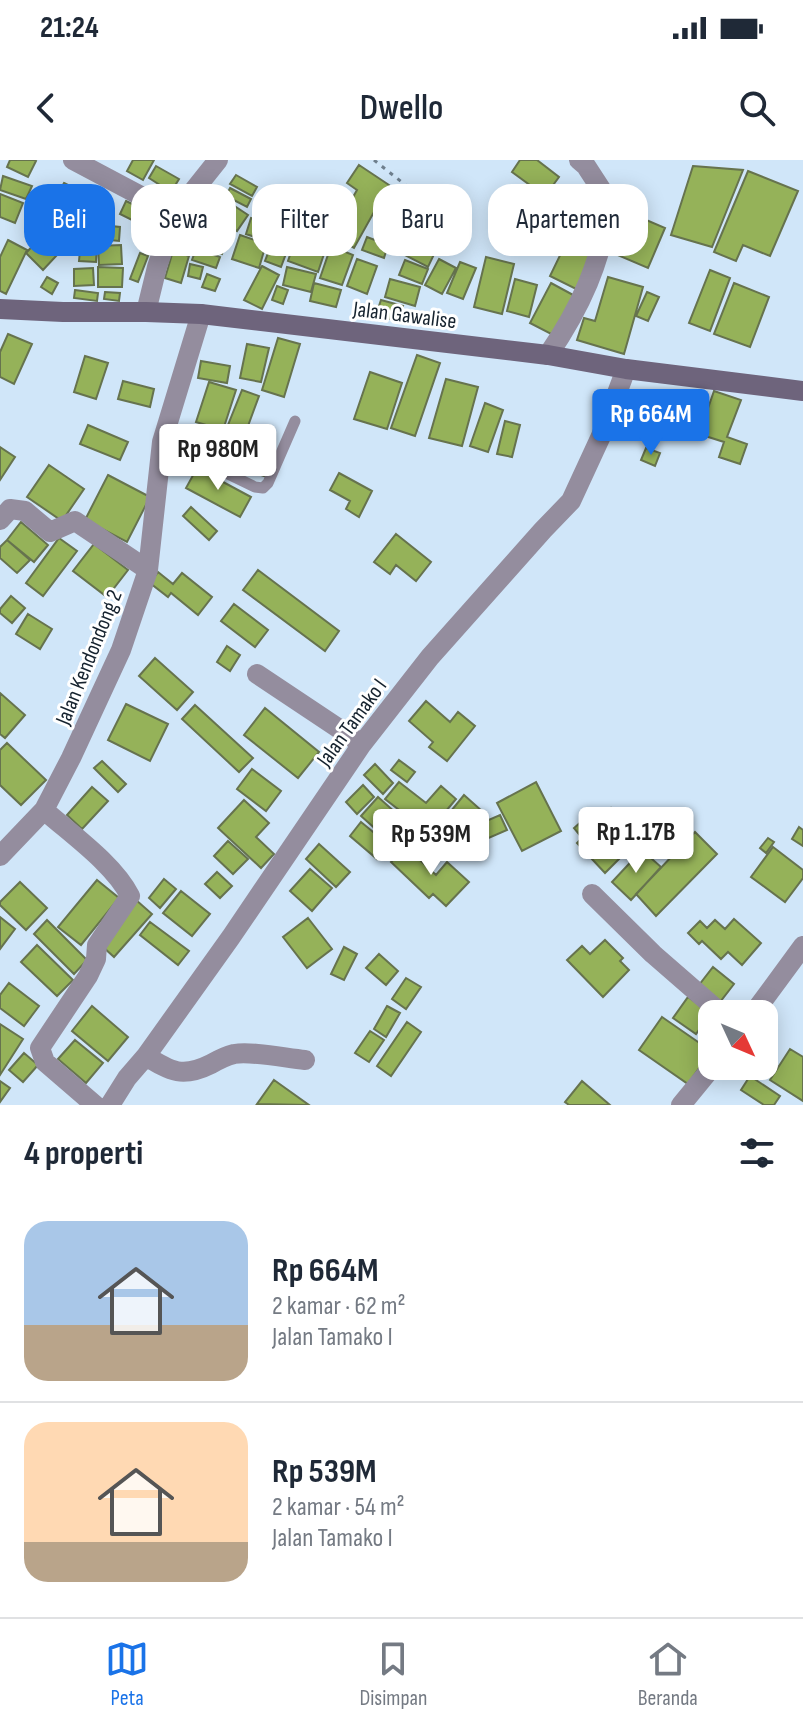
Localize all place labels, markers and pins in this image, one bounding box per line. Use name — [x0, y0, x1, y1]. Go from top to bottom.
pin: Rp 664M — [577, 389, 725, 457]
pin: Rp 980M — [144, 424, 292, 492]
pin: Rp 1.17B — [553, 807, 719, 875]
pin: Rp 539M — [357, 809, 505, 877]

